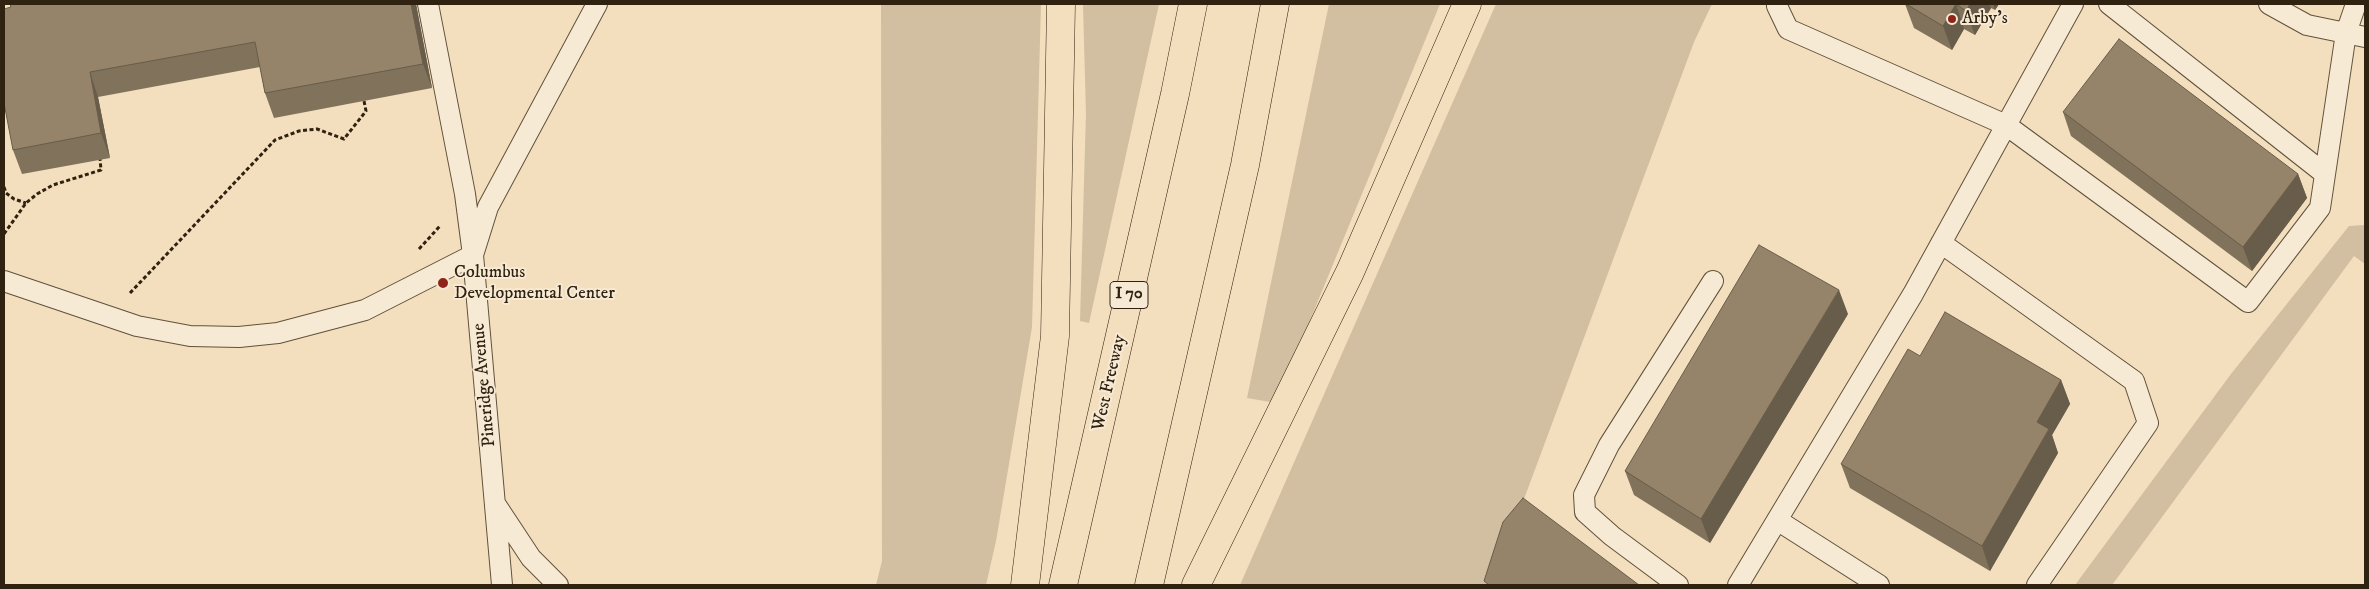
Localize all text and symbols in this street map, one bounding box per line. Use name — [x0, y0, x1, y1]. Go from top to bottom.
place label: Arby's — [1962, 8, 2008, 30]
marker: Arby's — [1946, 13, 1958, 25]
place label: Columbus Developmental Center — [454, 262, 615, 304]
marker: Columbus Developmental Center — [436, 276, 450, 290]
road number: I 70 — [1110, 282, 1148, 308]
street label: Pineridge Avenue — [469, 322, 501, 448]
street label: West Freeway — [1088, 333, 1132, 433]

